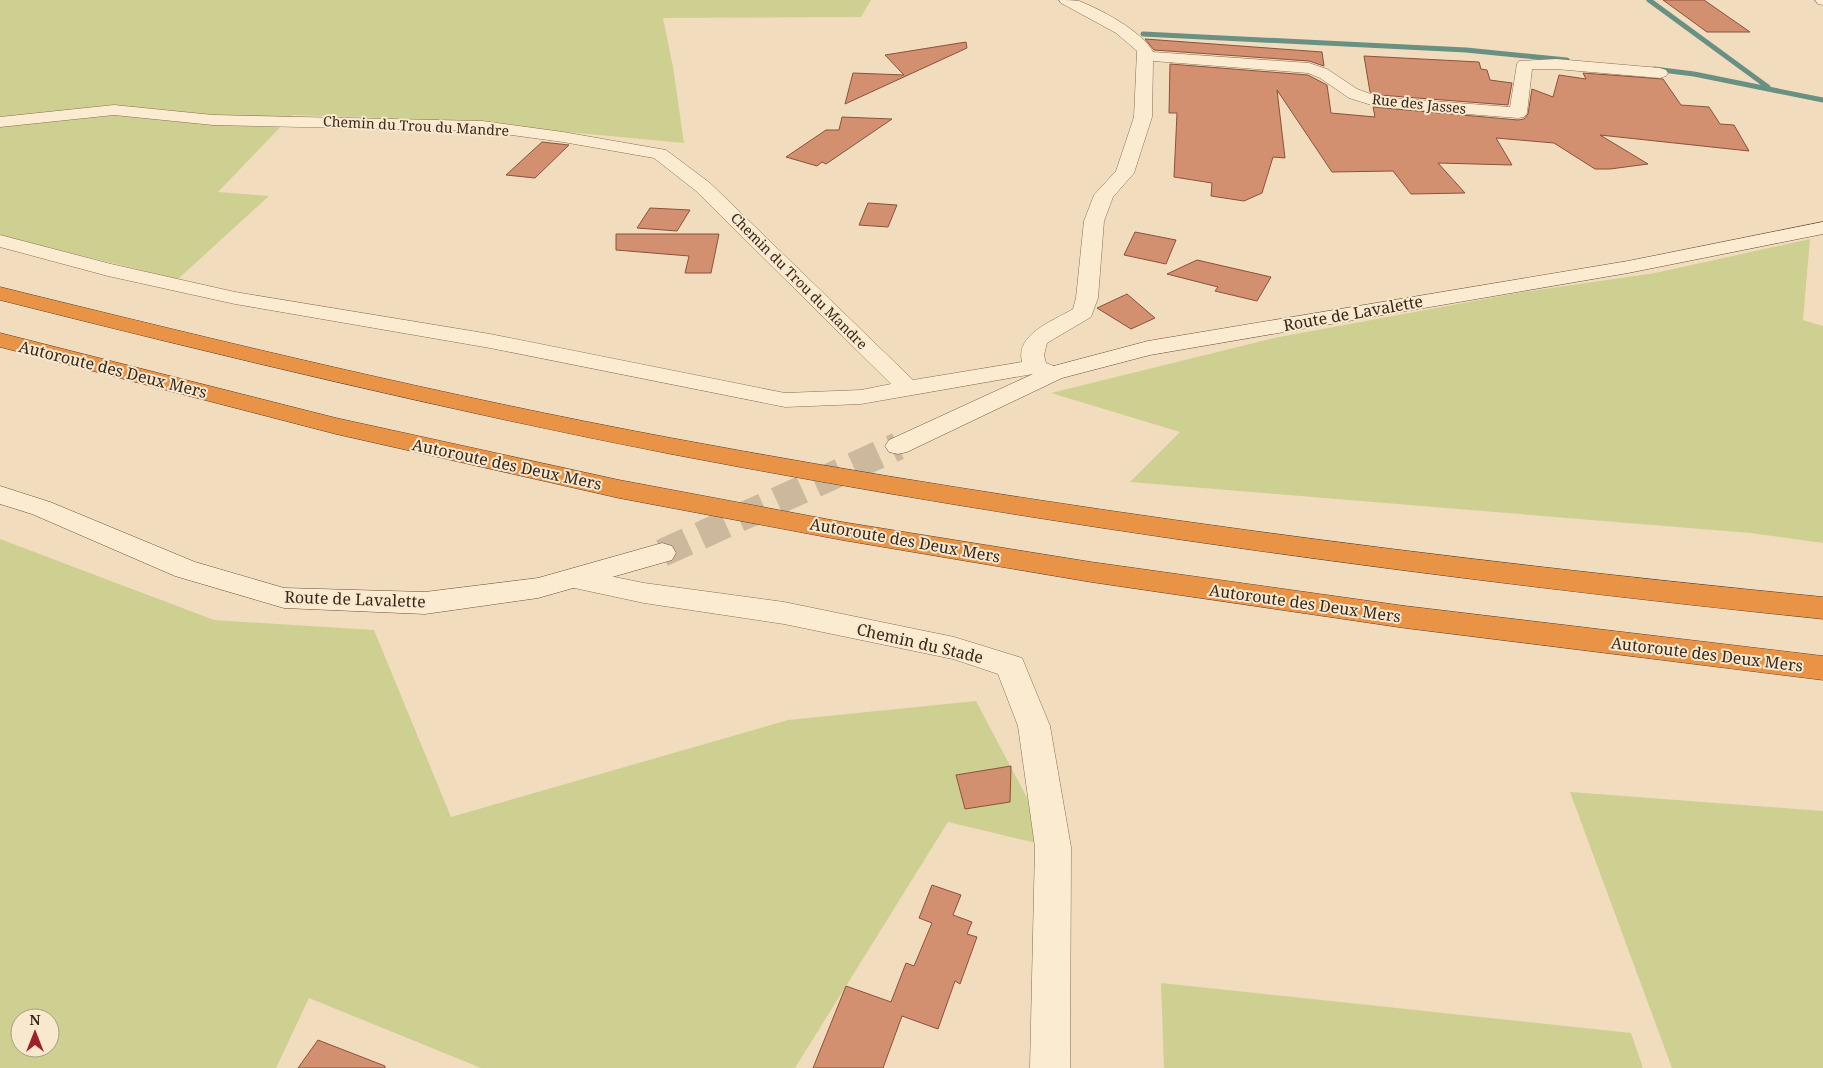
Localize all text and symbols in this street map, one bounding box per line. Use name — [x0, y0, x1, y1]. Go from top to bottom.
street label: Rue des Jasses — [1371, 89, 1467, 118]
street label: Chemin du Trou du Mandre — [323, 111, 509, 140]
street label: Chemin du Trou du Mandre — [727, 208, 872, 353]
street label: Route de Lavalette — [1281, 290, 1425, 336]
street label: Autoroute des Deux Mers — [17, 335, 209, 403]
street label: Autoroute des Deux Mers — [410, 433, 604, 495]
street label: Autoroute des Deux Mers — [808, 512, 1002, 568]
street label: Autoroute des Deux Mers — [1208, 579, 1402, 627]
street label: Route de Lavalette — [284, 586, 426, 612]
street label: Chemin du Stade — [855, 618, 985, 668]
street label: Autoroute des Deux Mers — [1610, 631, 1804, 677]
north arrow — [10, 1008, 60, 1058]
text: N — [29, 1010, 41, 1029]

